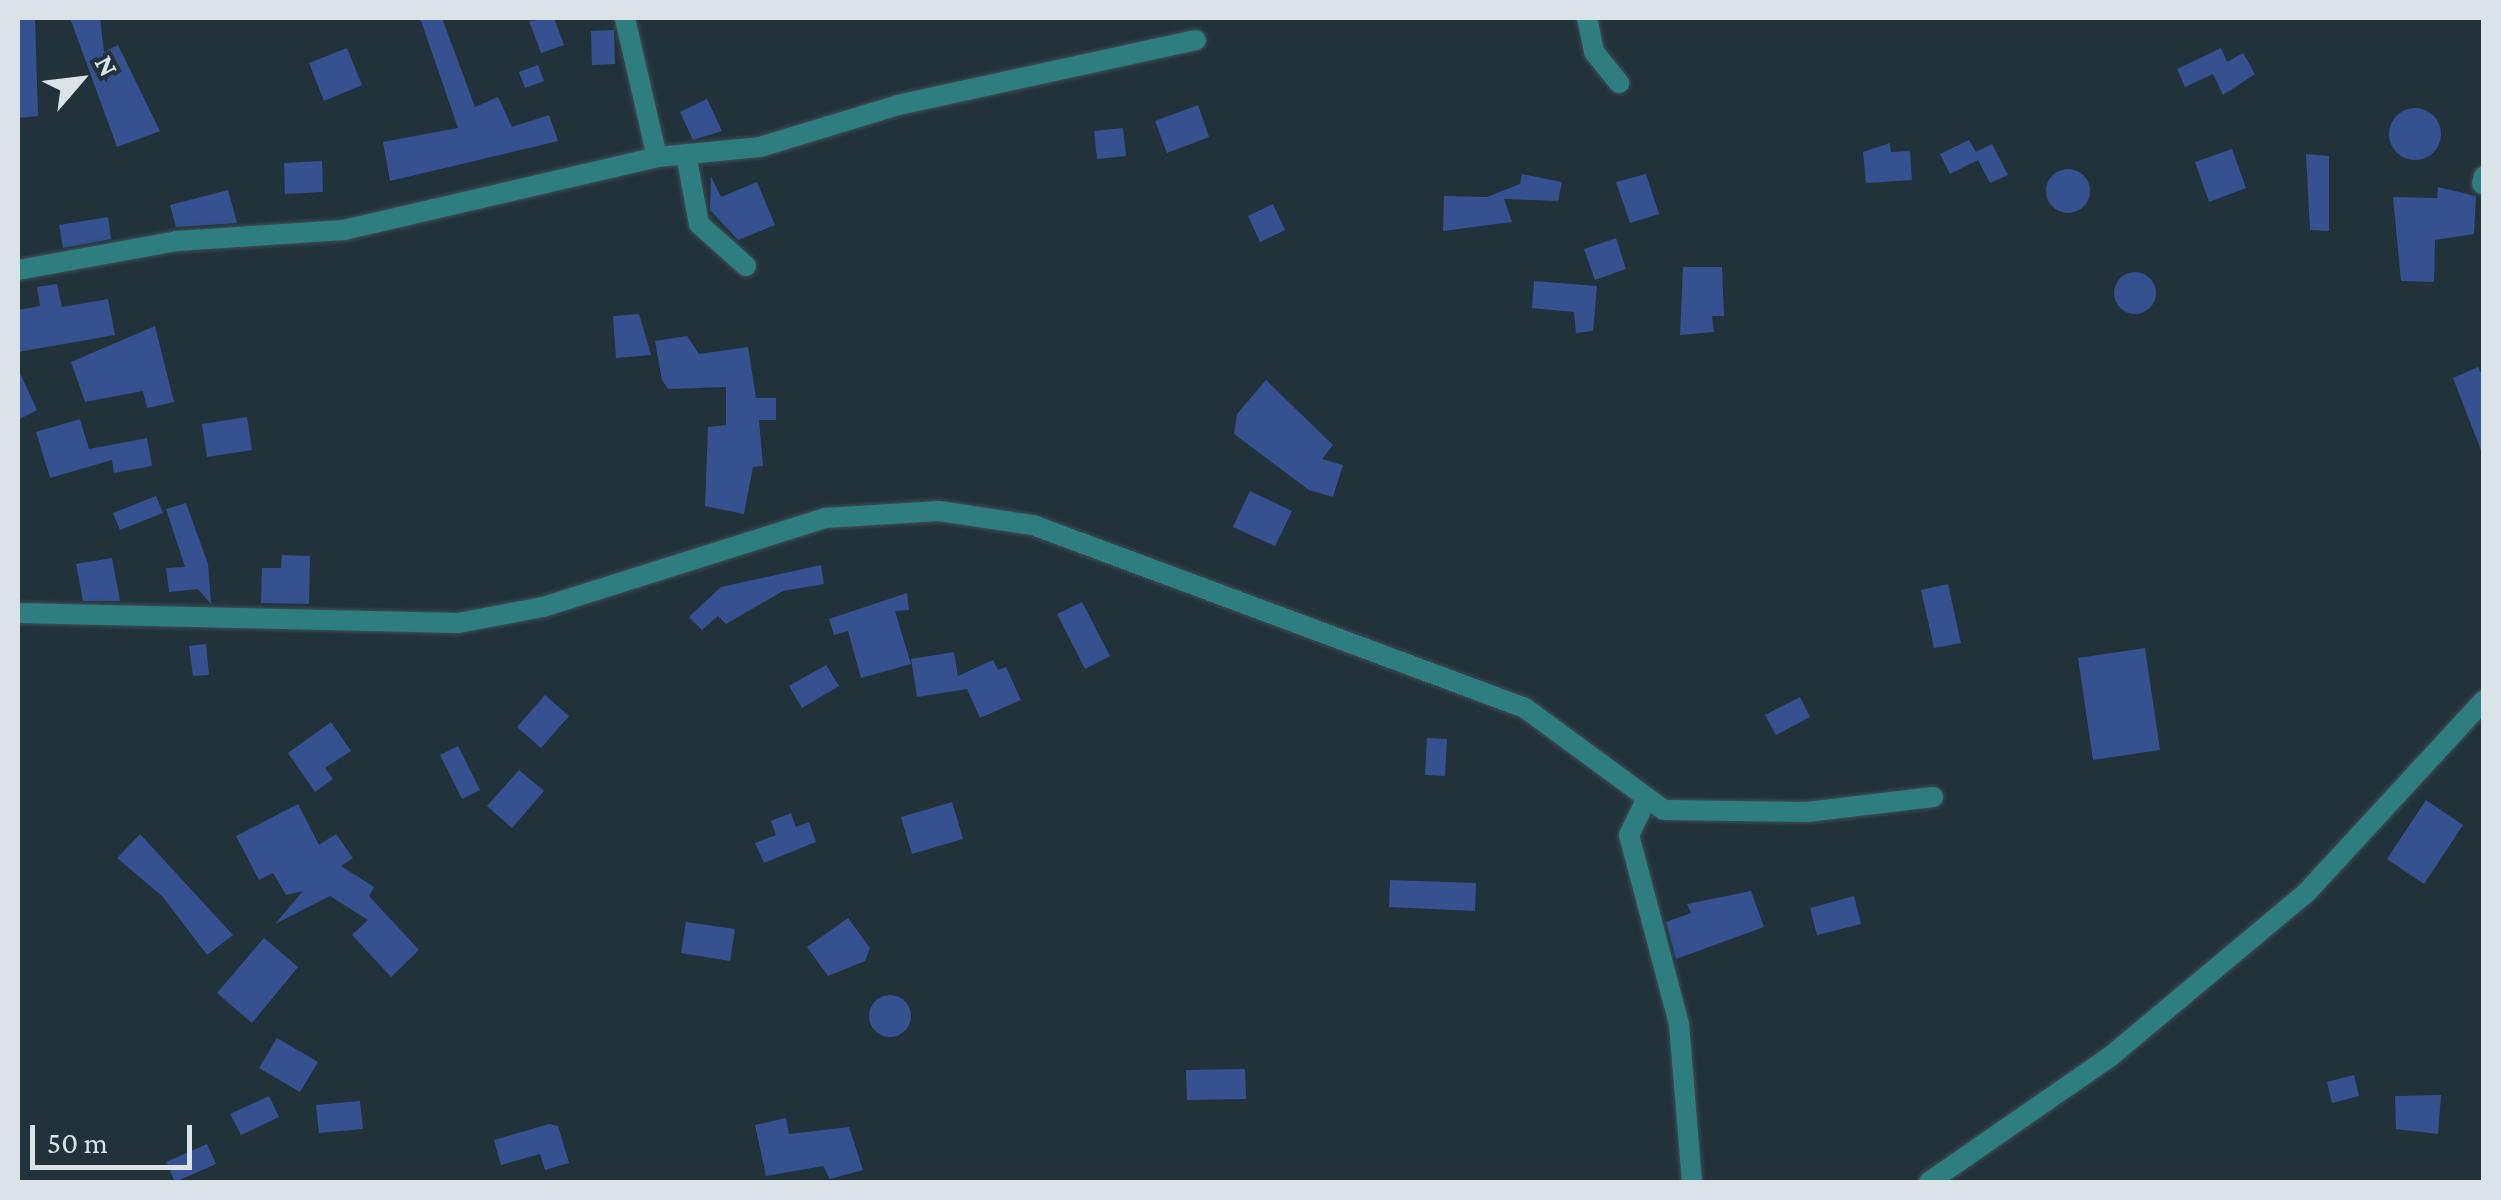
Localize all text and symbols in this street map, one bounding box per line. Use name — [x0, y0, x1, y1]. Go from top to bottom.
north arrow — [30, 30, 130, 130]
text: N — [89, 50, 125, 81]
scale bar — [35, 1105, 198, 1167]
text: 50 m — [47, 1126, 108, 1159]

